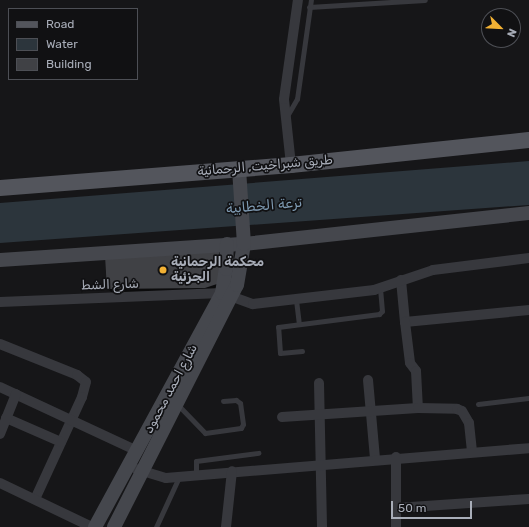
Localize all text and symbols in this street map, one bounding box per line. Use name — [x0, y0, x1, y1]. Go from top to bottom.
legend — [8, 8, 138, 80]
north arrow — [481, 8, 521, 48]
text: Road — [46, 17, 74, 31]
text: N — [504, 26, 519, 39]
text: Water — [46, 37, 78, 51]
text: Building — [46, 57, 92, 71]
street label: طريق شبراخيت, الرحمانية — [197, 152, 333, 180]
water label: ترعة الخطابية — [225, 194, 303, 218]
place label: محكمة الرحمانية الجزئية — [171, 255, 264, 286]
marker: محكمة الرحمانية الجزئية — [158, 265, 168, 275]
street label: شارع الشط — [81, 276, 139, 294]
street label: شارع احمد محمود — [141, 342, 201, 436]
scale bar — [393, 493, 474, 519]
text: 50 m — [398, 501, 426, 515]

